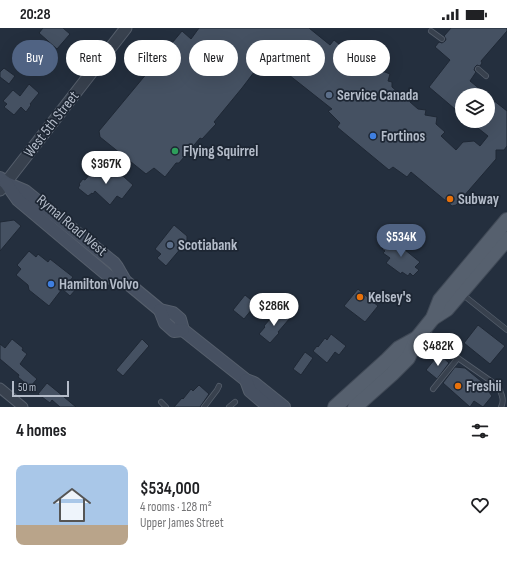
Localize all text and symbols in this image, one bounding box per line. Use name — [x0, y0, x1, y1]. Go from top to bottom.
text: 20:28 — [20, 5, 51, 24]
chip: Buy — [12, 40, 58, 76]
chip: Rent — [66, 40, 116, 76]
chip: Filters — [124, 40, 181, 76]
chip: New — [189, 40, 238, 76]
chip: Apartment — [246, 40, 325, 76]
chip: House — [333, 40, 390, 76]
place label: Service Canada — [337, 86, 418, 105]
street label: West 5th Street — [20, 87, 83, 161]
map controls — [455, 88, 495, 128]
button: layers — [455, 88, 495, 128]
marker: Service Canada — [324, 90, 334, 100]
place label: Fortinos — [381, 127, 426, 146]
marker: Fortinos — [368, 131, 378, 141]
place label: Flying Squirrel — [183, 142, 258, 161]
marker: Flying Squirrel — [170, 146, 180, 156]
pin: $367K — [78, 151, 134, 185]
text: $367K — [91, 156, 121, 172]
street label: Rymal Road West — [33, 190, 111, 261]
place label: Subway — [458, 190, 500, 209]
marker: Subway — [445, 194, 455, 204]
pin: $534K — [373, 224, 429, 258]
text: $534K — [386, 229, 416, 245]
place label: Scotiabank — [178, 236, 238, 255]
marker: Scotiabank — [165, 240, 175, 250]
place label: Hamilton Volvo — [59, 275, 139, 294]
marker: Hamilton Volvo — [46, 279, 56, 289]
place label: Kelsey's — [368, 288, 412, 307]
marker: Kelsey's — [355, 292, 365, 302]
pin: $286K — [246, 293, 302, 327]
text: $286K — [258, 298, 290, 314]
pin: $482K — [410, 333, 466, 367]
text: $482K — [422, 338, 454, 354]
place label: Freshii — [466, 377, 502, 396]
scale bar — [12, 379, 69, 398]
text: 50 m — [18, 381, 36, 394]
marker: Freshii — [453, 381, 463, 391]
icon: filters — [469, 420, 491, 442]
text: 4 homes — [16, 421, 67, 441]
text: $534,000 — [140, 479, 200, 499]
icon: home — [48, 481, 96, 529]
icon: heart — [469, 494, 491, 516]
text: 4 rooms · 128 m² — [140, 499, 212, 515]
text: Upper James Street — [140, 515, 224, 531]

